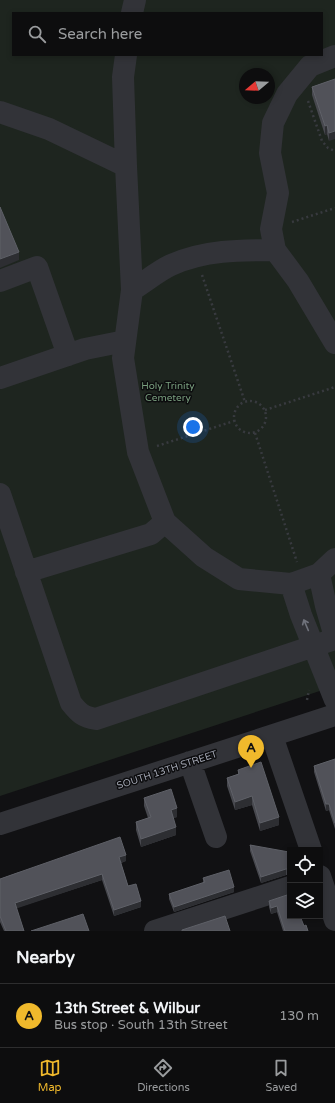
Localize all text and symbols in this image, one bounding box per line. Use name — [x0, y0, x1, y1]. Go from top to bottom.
search box — [12, 12, 323, 56]
icon: search — [26, 23, 48, 45]
text: Search here — [58, 25, 142, 43]
north arrow — [239, 68, 275, 104]
park label: Holy Trinity Cemetery — [141, 380, 195, 404]
your location — [183, 417, 203, 437]
one-way arrow — [302, 619, 309, 631]
pin: A — [238, 735, 264, 768]
street label: SOUTH 13TH STREET — [115, 748, 219, 792]
map controls — [287, 847, 323, 919]
button: locate — [287, 847, 323, 883]
button: layers — [287, 883, 323, 919]
text: Nearby — [16, 947, 75, 968]
text: 13th Street & Wilbur — [54, 999, 200, 1017]
text: A — [24, 1008, 34, 1024]
text: 130 m — [279, 1008, 319, 1024]
text: Bus stop · South 13th Street — [54, 1017, 228, 1033]
tab: Map — [38, 1057, 62, 1094]
tab: Directions — [137, 1057, 190, 1094]
tab: Saved — [265, 1057, 297, 1094]

